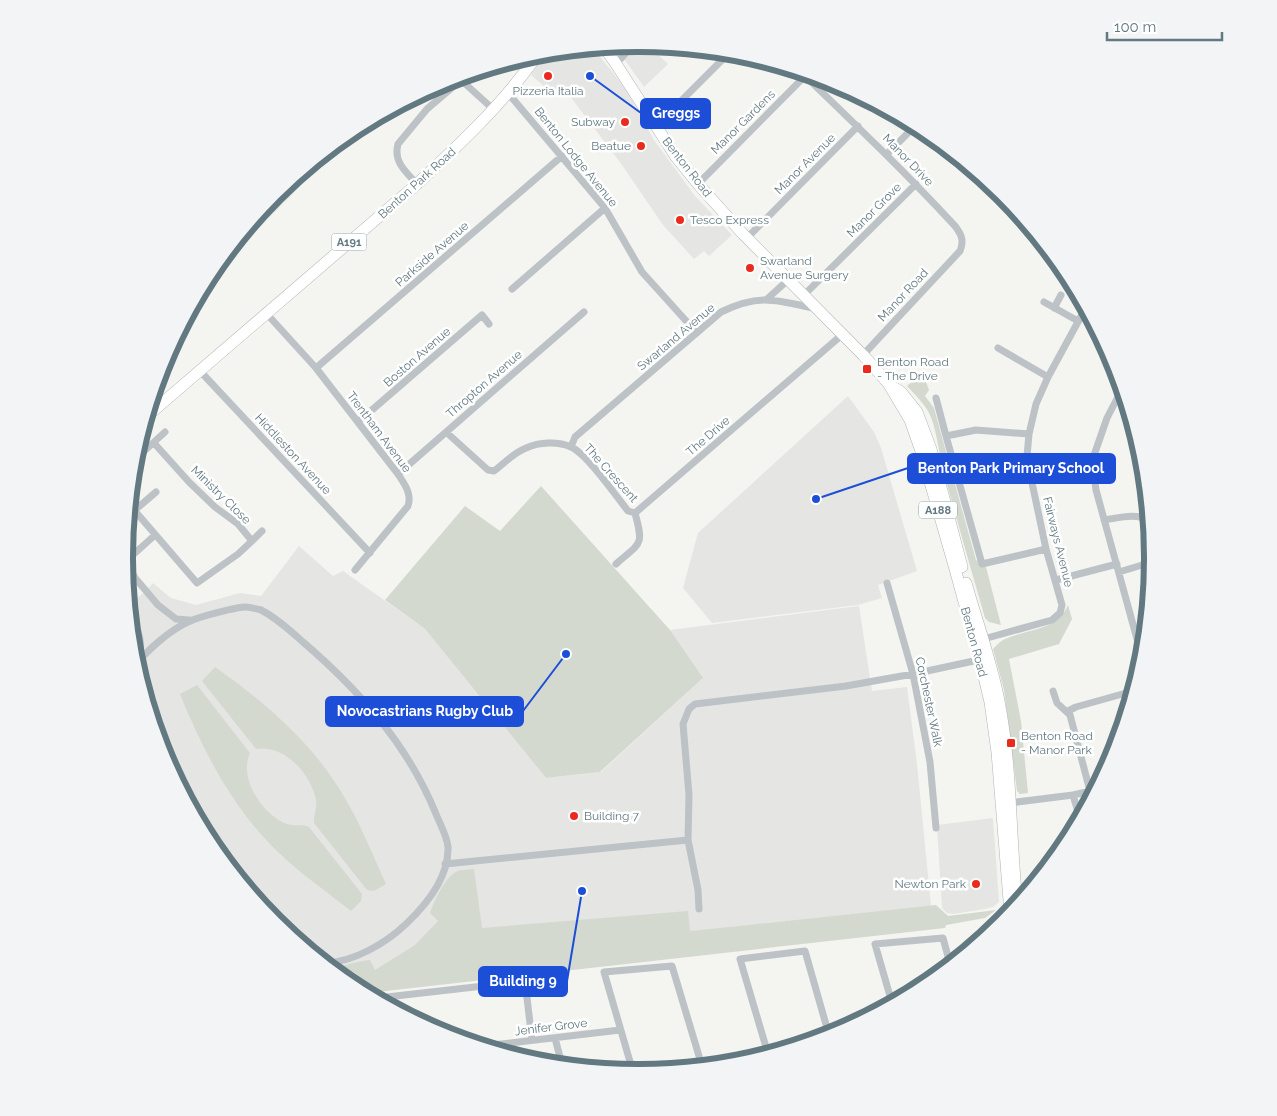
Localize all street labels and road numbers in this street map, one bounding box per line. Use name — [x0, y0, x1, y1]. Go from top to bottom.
street label: Manor Gardens — [708, 87, 778, 157]
street label: Benton Lodge Avenue — [532, 104, 620, 210]
street label: Manor Avenue — [772, 131, 838, 197]
street label: Manor Drive — [880, 131, 936, 189]
street label: Benton Road — [659, 134, 715, 200]
street label: Benton Park Road — [375, 145, 459, 221]
street label: Manor Grove — [844, 180, 904, 240]
street label: Parkside Avenue — [393, 218, 471, 290]
road number: A191 — [332, 233, 366, 250]
street label: Manor Road — [875, 266, 931, 324]
street label: Swarland Avenue — [635, 301, 717, 373]
street label: Boston Avenue — [381, 324, 453, 390]
street label: Thropton Avenue — [443, 347, 525, 421]
street label: Trentham Avenue — [344, 389, 414, 475]
street label: Hiddleston Avenue — [252, 411, 334, 497]
street label: The Drive — [683, 413, 733, 459]
street label: The Crescent — [581, 441, 641, 505]
street label: Ministry Close — [188, 463, 254, 527]
street label: Fairways Avenue — [1040, 495, 1076, 589]
road number: A188 — [919, 502, 957, 518]
street label: Benton Road — [958, 605, 990, 679]
street label: Corchester Walk — [913, 656, 945, 749]
street label: Jenifer Grove — [514, 1016, 588, 1038]

